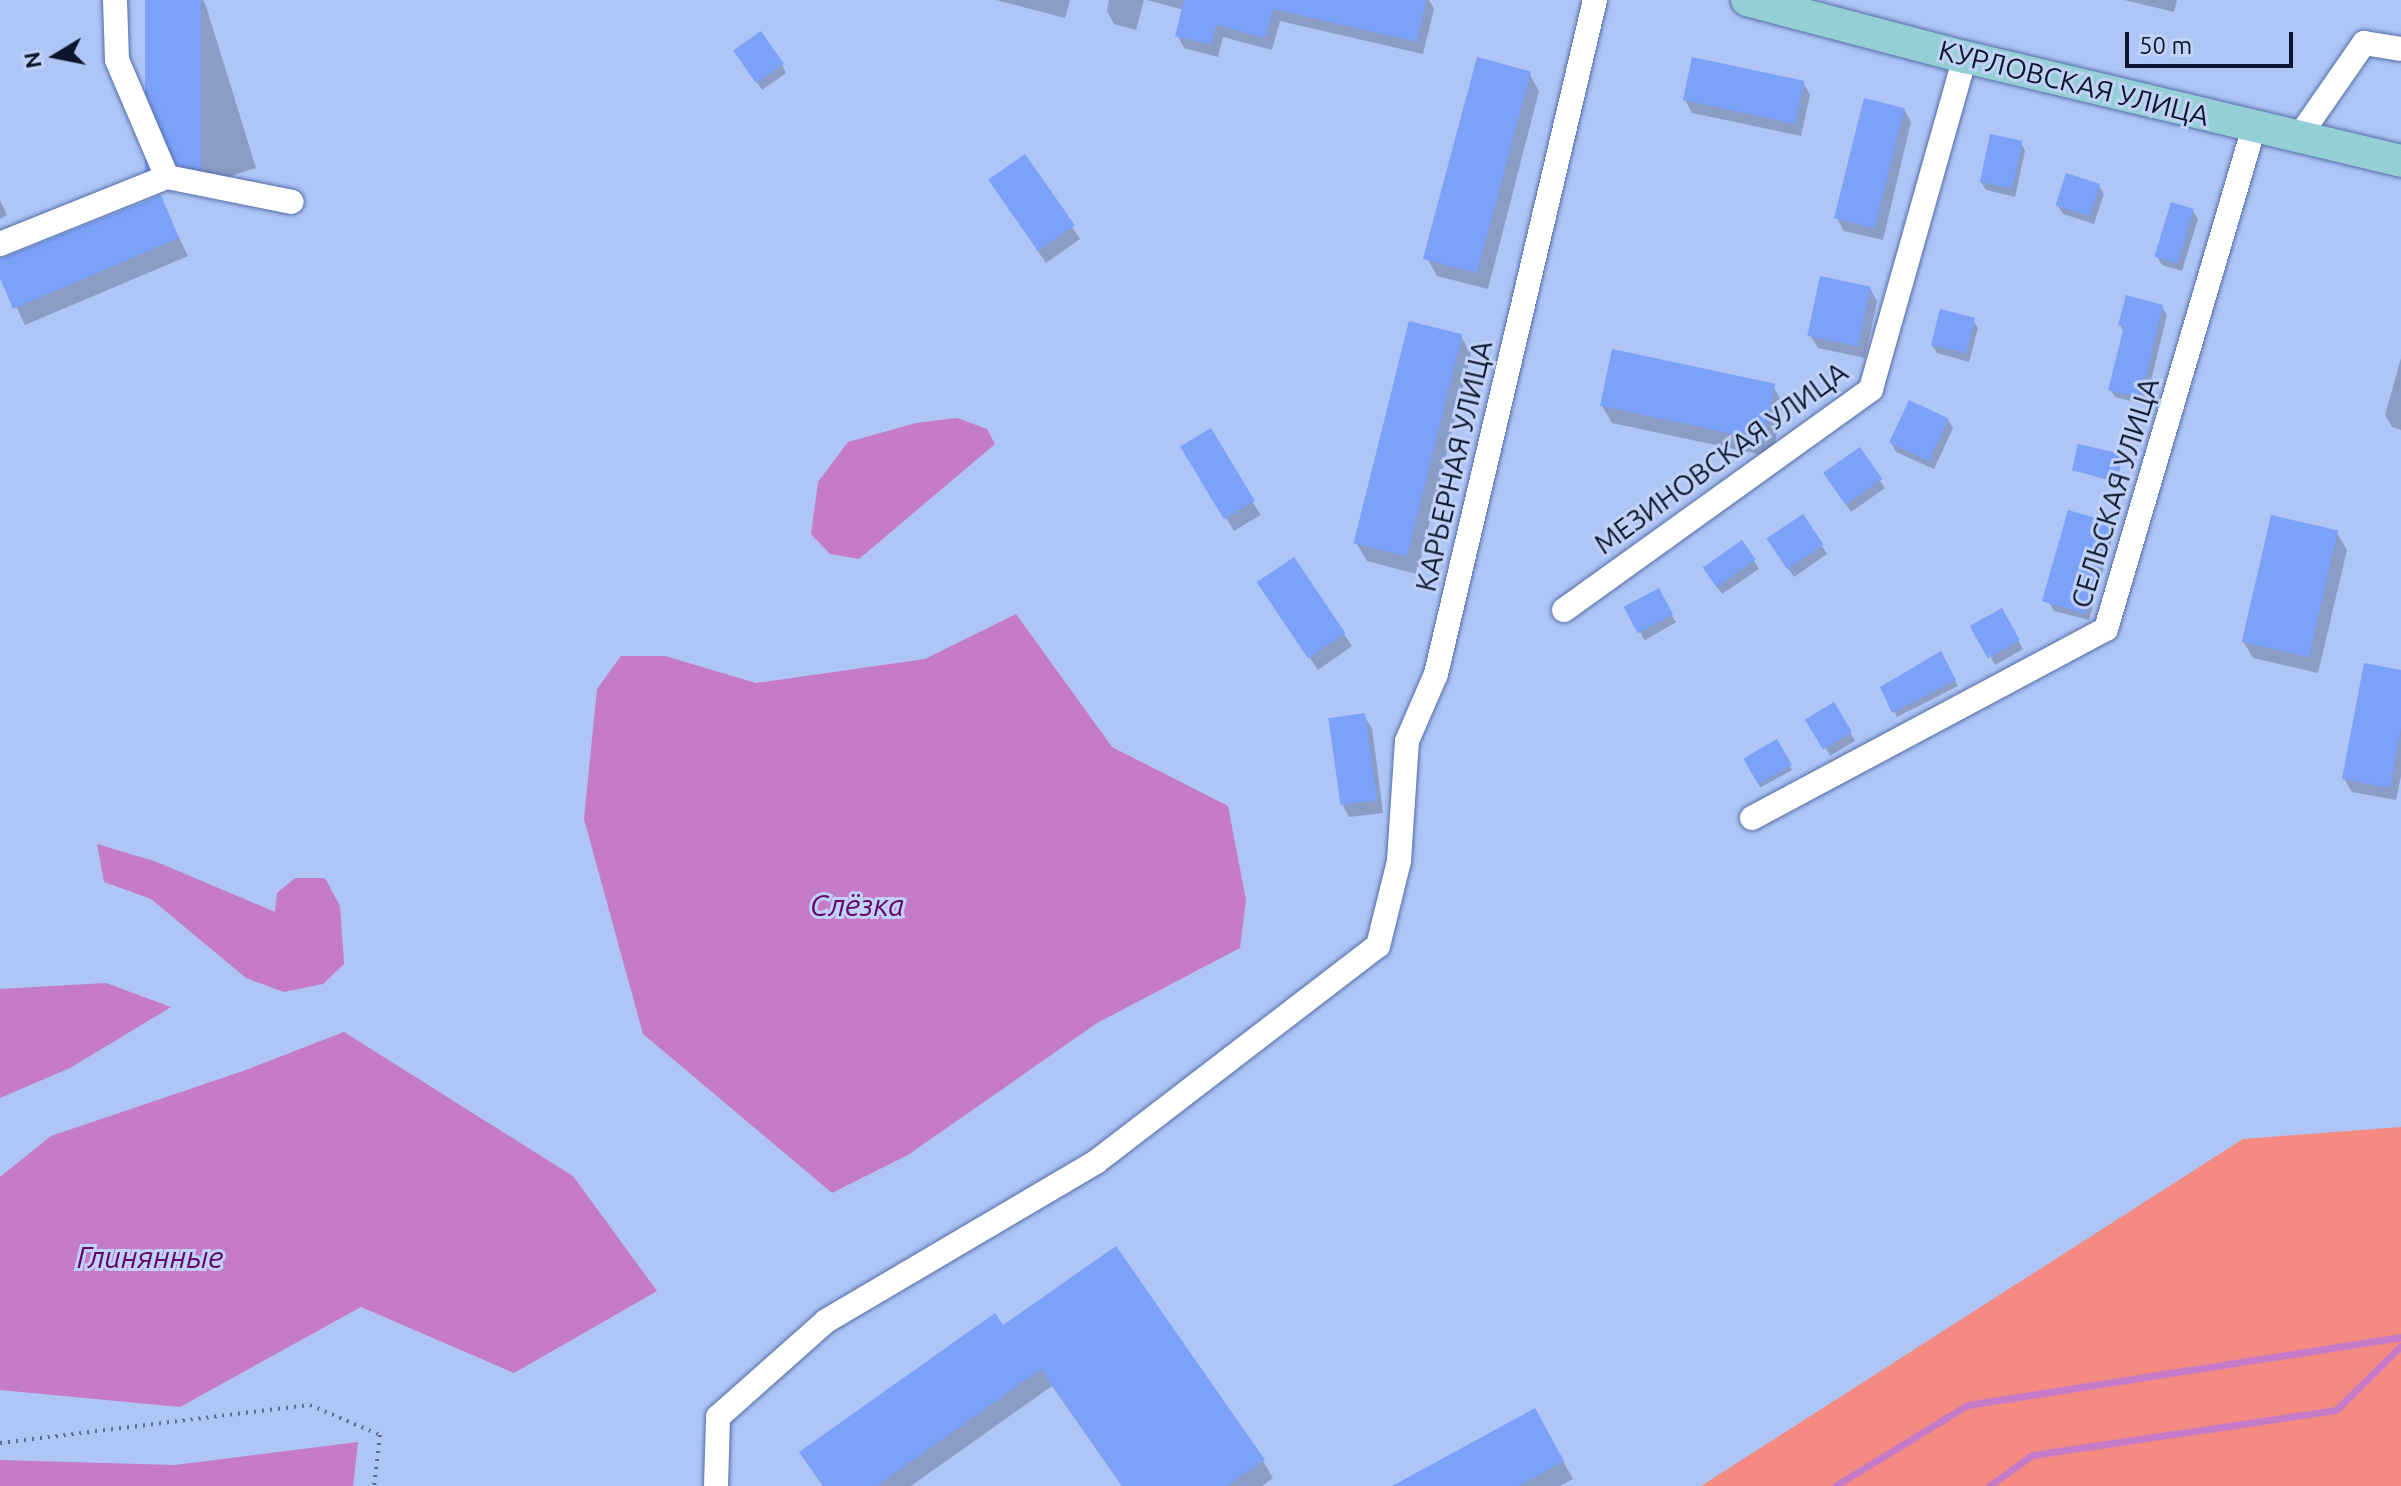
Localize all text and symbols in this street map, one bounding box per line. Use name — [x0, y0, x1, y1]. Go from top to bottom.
north arrow — [16, 16, 96, 96]
scale bar — [2129, 16, 2297, 66]
text: 50 m — [2139, 32, 2192, 59]
street label: КУРЛОВСКАЯ УЛИЦА — [1935, 33, 2213, 133]
text: N — [18, 50, 46, 71]
street label: КАРЬЕРНАЯ УЛИЦА — [1409, 337, 1499, 595]
street label: МЕЗИНОВСКАЯ УЛИЦА — [1588, 355, 1854, 561]
street label: СЕЛЬСКАЯ УЛИЦА — [2064, 374, 2166, 612]
water label: Слёзка — [810, 887, 904, 923]
water label: Глинянные — [77, 1239, 223, 1275]

